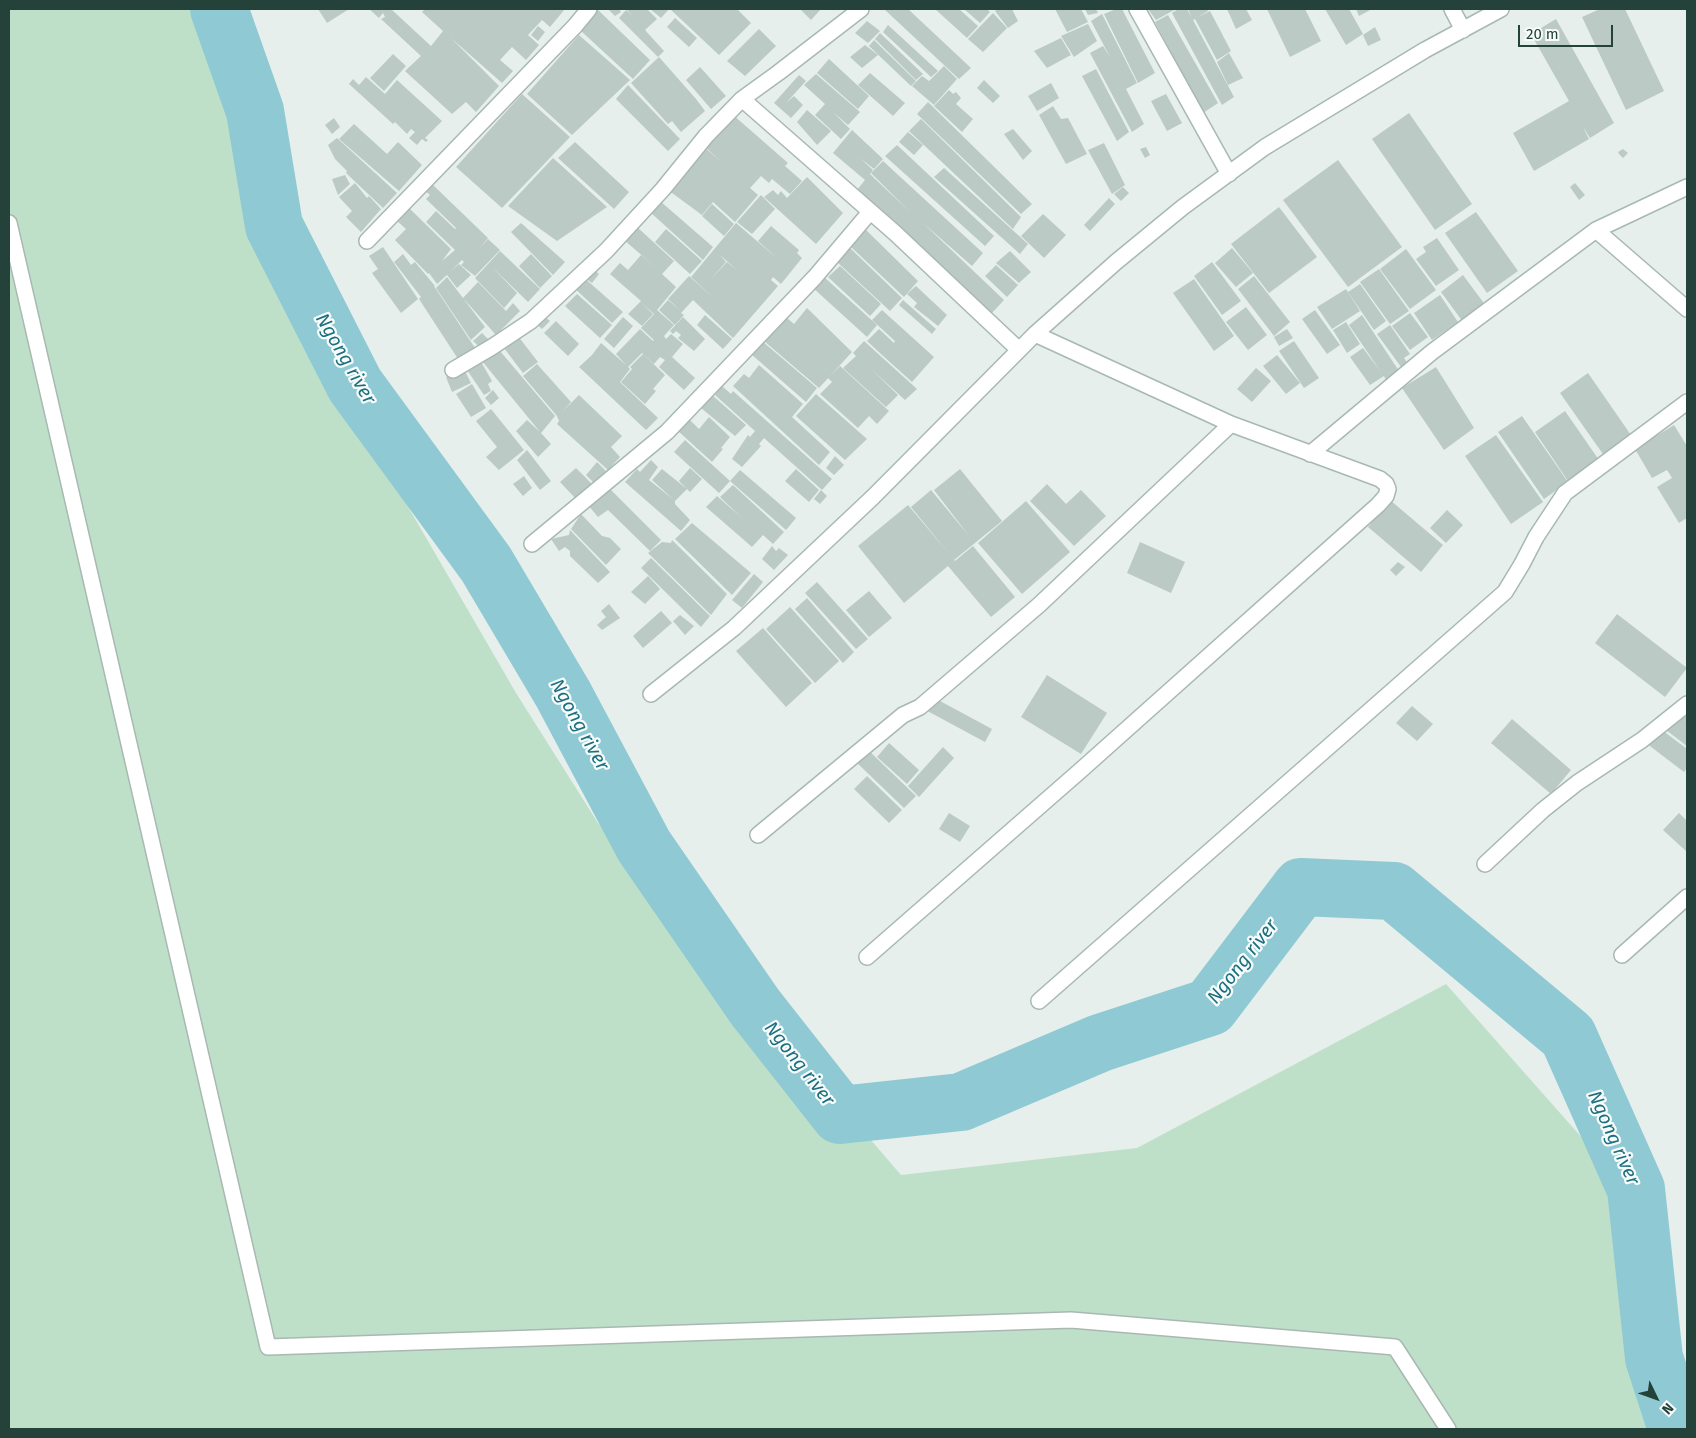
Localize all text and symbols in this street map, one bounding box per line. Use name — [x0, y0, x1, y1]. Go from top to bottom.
scale bar — [1521, 15, 1616, 47]
text: 20 m — [1526, 25, 1559, 43]
water label: Ngong river — [310, 310, 380, 408]
water label: Ngong river — [545, 675, 613, 775]
water label: Ngong river — [1203, 915, 1283, 1009]
water label: Ngong river — [759, 1017, 839, 1111]
water label: Ngong river — [1582, 1087, 1644, 1189]
north arrow — [1631, 1373, 1681, 1423]
text: N — [1658, 1399, 1677, 1418]

